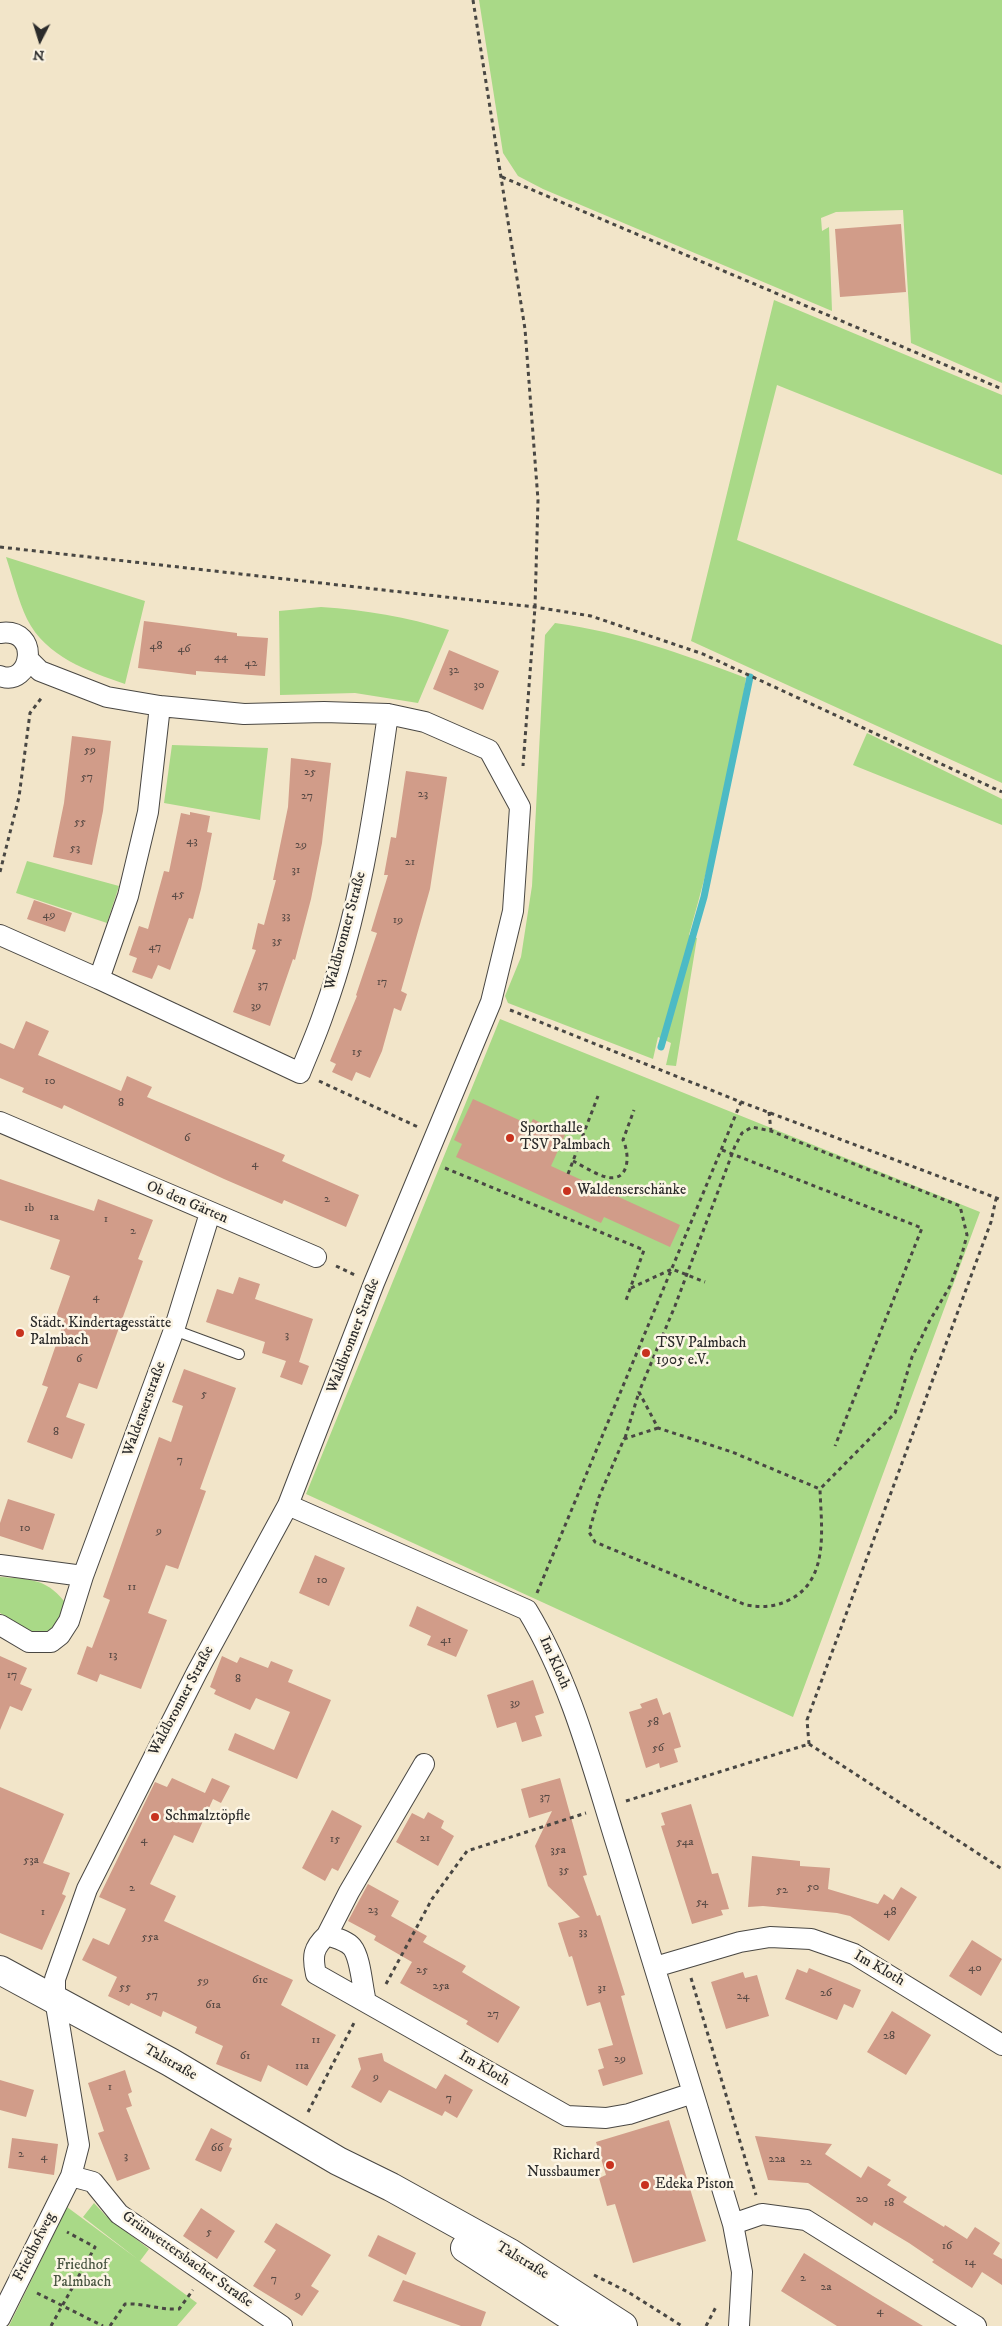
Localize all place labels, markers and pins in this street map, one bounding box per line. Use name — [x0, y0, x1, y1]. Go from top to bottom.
place label: Sporthalle TSV Palmbach — [520, 1120, 610, 1155]
marker: Sporthalle TSV Palmbach — [504, 1132, 516, 1144]
place label: Waldenserschänke — [577, 1182, 686, 1200]
marker: Waldenserschänke — [561, 1185, 573, 1197]
place label: Städt. Kindertagesstätte Palmbach — [30, 1315, 171, 1350]
marker: Städt. Kindertagesstätte Palmbach — [14, 1327, 26, 1339]
place label: TSV Palmbach 1905 e.V. — [656, 1335, 746, 1370]
marker: TSV Palmbach 1905 e.V. — [640, 1347, 652, 1359]
place label: Schmalztöpfle — [165, 1808, 250, 1826]
marker: Schmalztöpfle — [149, 1811, 161, 1823]
place label: Richard Nussbaumer — [527, 2147, 600, 2182]
marker: Richard Nussbaumer — [604, 2159, 616, 2171]
place label: Edeka Piston — [655, 2176, 734, 2194]
marker: Edeka Piston — [639, 2179, 651, 2191]

